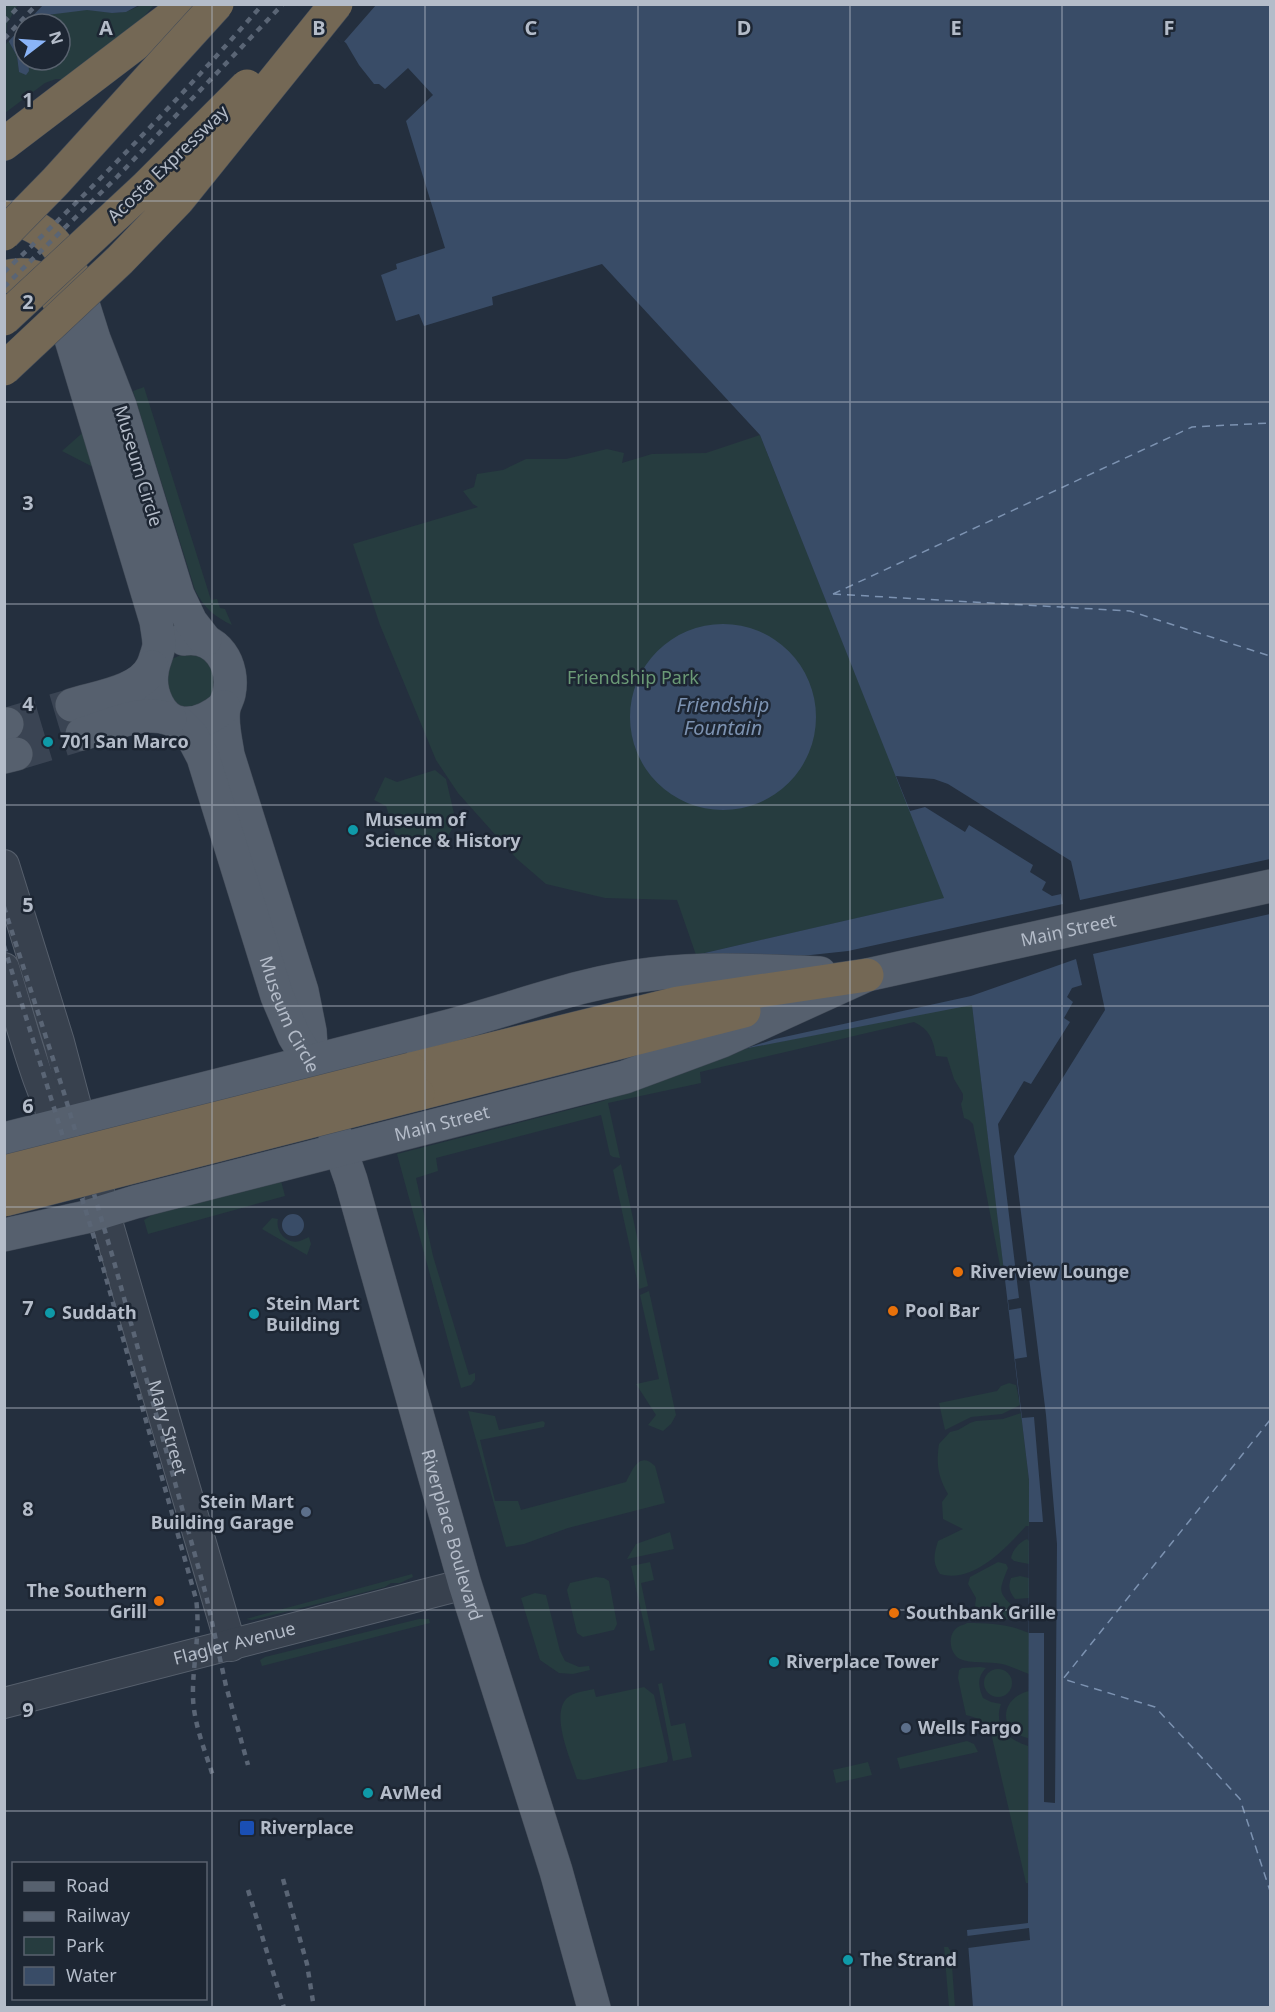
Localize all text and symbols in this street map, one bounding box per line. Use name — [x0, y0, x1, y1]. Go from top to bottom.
north arrow — [12, 12, 72, 72]
text: A — [99, 14, 113, 41]
text: B — [312, 14, 326, 41]
text: C — [525, 14, 538, 41]
text: D — [737, 14, 751, 41]
text: E — [950, 14, 962, 41]
text: F — [1164, 14, 1174, 41]
text: N — [44, 28, 69, 47]
text: 1 — [22, 86, 34, 113]
street label: Acosta Expressway — [102, 99, 234, 227]
text: 2 — [22, 288, 34, 315]
street label: Museum Circle — [109, 402, 169, 529]
text: 3 — [22, 489, 34, 516]
park label: Friendship Park — [567, 665, 699, 689]
text: 4 — [22, 690, 34, 717]
water label: Friendship Fountain — [677, 691, 769, 741]
place label: 701 San Marco — [60, 729, 189, 753]
marker: 701 San Marco — [41, 735, 55, 749]
place label: Museum of Science & History — [365, 807, 521, 852]
marker: Museum of Science & History — [346, 823, 360, 837]
text: 5 — [22, 891, 34, 918]
street label: Main Street — [1018, 907, 1119, 952]
street label: Museum Circle — [254, 953, 326, 1075]
text: 6 — [22, 1092, 34, 1119]
street label: Main Street — [392, 1099, 492, 1146]
place label: Riverview Lounge — [970, 1259, 1129, 1283]
marker: Riverview Lounge — [951, 1265, 965, 1279]
place label: Stein Mart Building — [266, 1291, 360, 1336]
text: 7 — [22, 1294, 34, 1321]
place label: Pool Bar — [905, 1298, 980, 1322]
place label: Suddath — [62, 1300, 137, 1324]
marker: Pool Bar — [886, 1304, 900, 1318]
marker: Suddath — [43, 1306, 57, 1320]
marker: Stein Mart Building — [247, 1307, 261, 1321]
street label: Mary Street — [143, 1377, 194, 1478]
street label: Riverplace Boulevard — [416, 1446, 489, 1623]
place label: Stein Mart Building Garage — [151, 1489, 294, 1534]
text: 8 — [22, 1495, 34, 1522]
marker: Stein Mart Building Garage — [299, 1505, 313, 1519]
place label: The Southern Grill — [27, 1578, 147, 1623]
marker: The Southern Grill — [152, 1594, 166, 1608]
place label: Southbank Grille — [906, 1600, 1056, 1624]
marker: Southbank Grille — [887, 1606, 901, 1620]
street label: Flagler Avenue — [171, 1615, 298, 1670]
place label: Riverplace Tower — [786, 1649, 939, 1673]
marker: Riverplace Tower — [767, 1655, 781, 1669]
text: 9 — [22, 1696, 34, 1723]
place label: Wells Fargo — [918, 1715, 1021, 1739]
marker: Wells Fargo — [899, 1721, 913, 1735]
place label: AvMed — [380, 1780, 442, 1804]
marker: AvMed — [361, 1786, 375, 1800]
place label: Riverplace — [260, 1815, 354, 1839]
marker: Riverplace — [238, 1819, 256, 1837]
legend — [12, 1862, 207, 2000]
text: Road — [66, 1873, 109, 1897]
text: Railway — [66, 1903, 131, 1927]
text: Park — [66, 1933, 104, 1957]
place label: The Strand — [860, 1947, 957, 1971]
marker: The Strand — [841, 1953, 855, 1967]
text: Water — [66, 1963, 117, 1987]

